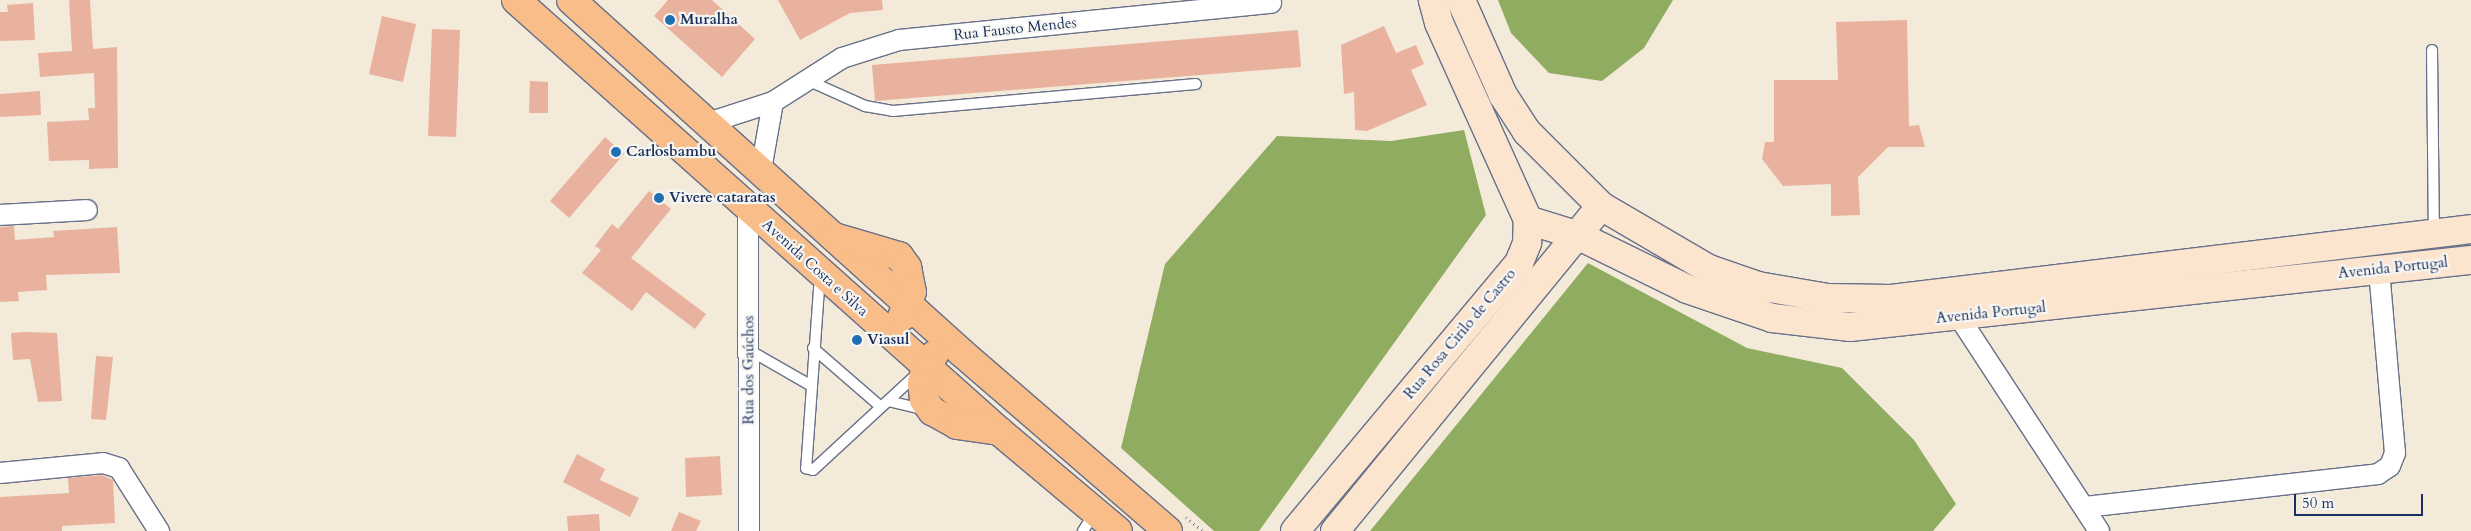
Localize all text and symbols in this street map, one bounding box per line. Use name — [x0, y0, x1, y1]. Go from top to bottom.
place label: Muralha — [680, 11, 738, 29]
marker: Muralha — [664, 14, 676, 26]
street label: Rua Fausto Mendes — [953, 14, 1077, 44]
place label: Carlosbambu — [626, 143, 716, 161]
marker: Carlosbambu — [610, 146, 622, 158]
place label: Vivere cataratas — [669, 189, 776, 207]
marker: Vivere cataratas — [653, 192, 665, 204]
street label: Avenida Costa e Silva — [758, 216, 872, 320]
street label: Avenida Portugal — [2337, 253, 2449, 283]
street label: Rua Rosa Cirilo de Castro — [1400, 265, 1520, 403]
street label: Avenida Portugal — [1935, 298, 2047, 328]
street label: Rua dos Gaúchos — [740, 315, 758, 425]
place label: Viasul — [867, 331, 909, 349]
marker: Viasul — [851, 334, 863, 346]
scale bar — [2296, 484, 2425, 516]
text: 50 m — [2302, 493, 2334, 513]

